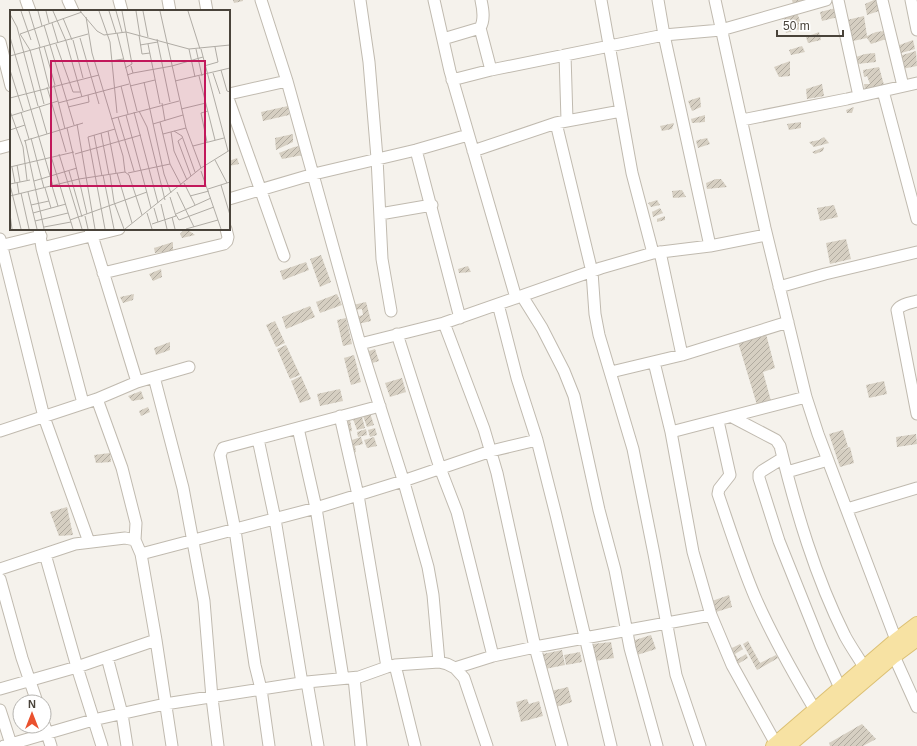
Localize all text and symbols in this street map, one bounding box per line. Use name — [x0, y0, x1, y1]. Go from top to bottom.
inset map — [10, 10, 230, 230]
scale bar — [777, 12, 843, 38]
text: 50 m — [783, 19, 810, 33]
north arrow — [12, 694, 52, 734]
text: N — [28, 698, 36, 710]

